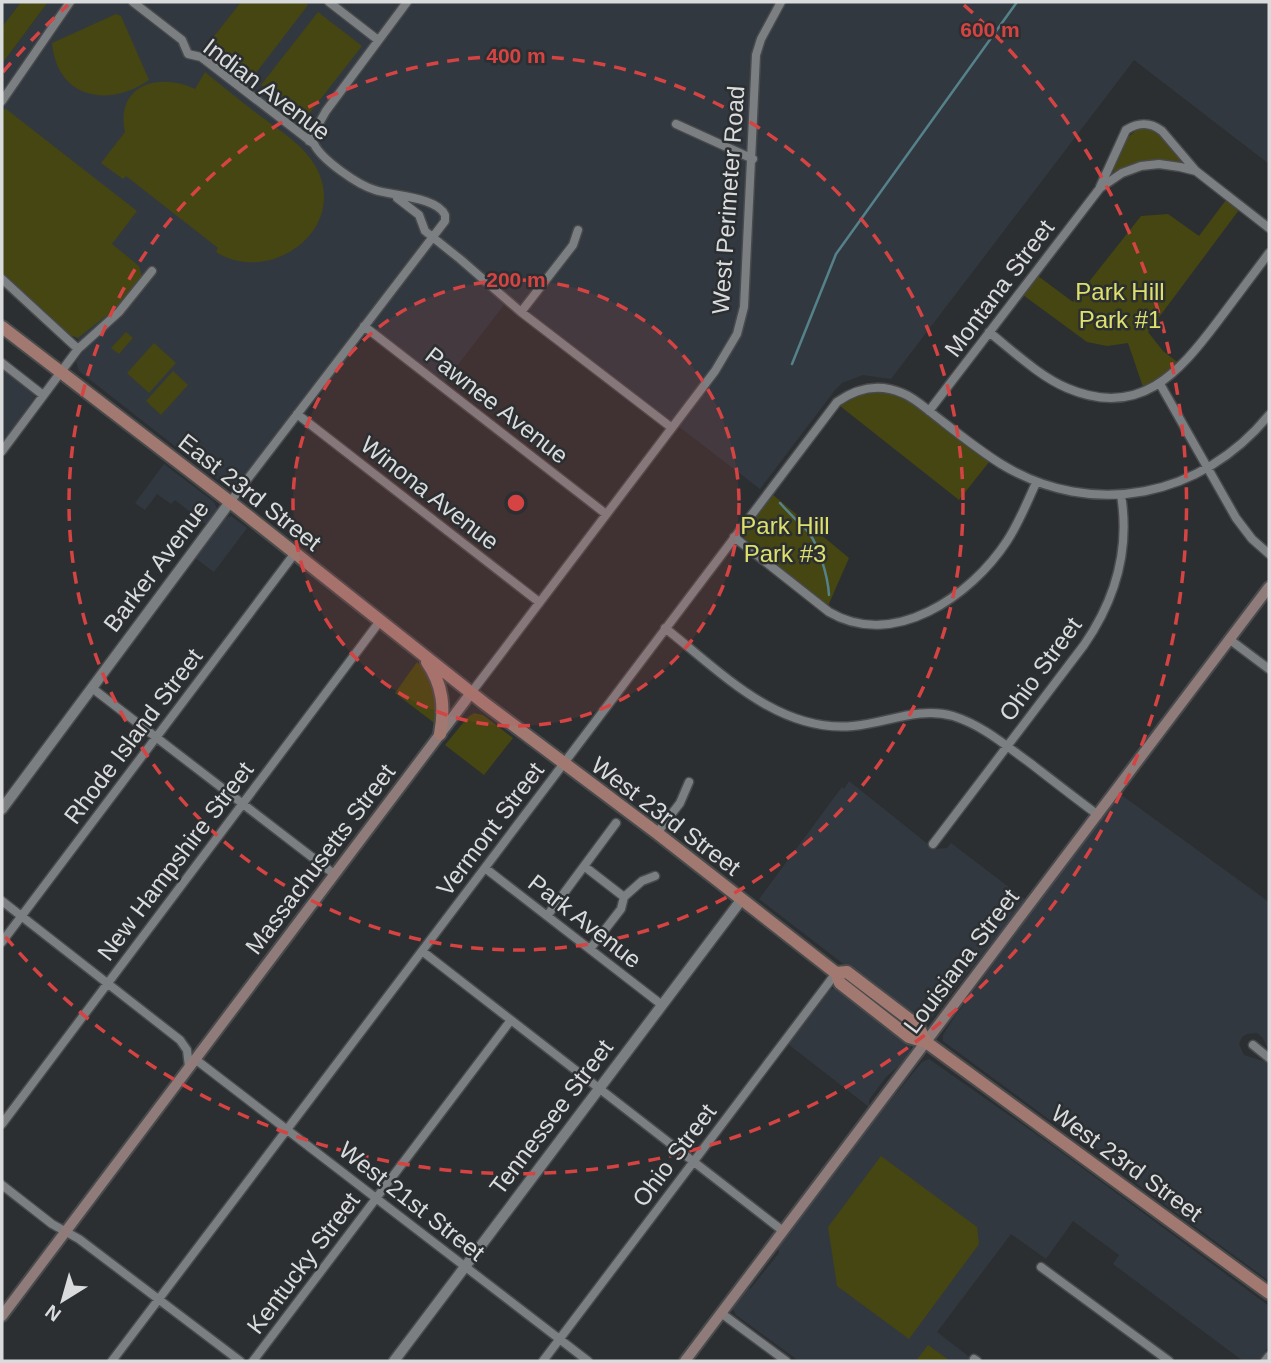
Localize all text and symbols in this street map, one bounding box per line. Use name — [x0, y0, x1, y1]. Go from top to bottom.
text: 600 m — [960, 18, 1020, 41]
street label: Indian Avenue — [198, 33, 336, 145]
text: 400 m — [486, 44, 546, 67]
street label: West Perimeter Road — [707, 85, 749, 315]
street label: Montana Street — [939, 214, 1059, 362]
text: 200 m — [486, 268, 546, 291]
park label: Park Hill Park #1 — [1075, 278, 1165, 333]
street label: Pawnee Avenue — [421, 341, 573, 469]
street label: East 23rd Street — [173, 428, 327, 556]
street label: Winona Avenue — [356, 431, 504, 555]
centre of rings — [504, 491, 528, 515]
street label: Barker Avenue — [98, 495, 214, 637]
park label: Park Hill Park #3 — [740, 512, 830, 567]
street label: Ohio Street — [993, 612, 1087, 726]
street label: Rhode Island Street — [58, 643, 208, 829]
street label: West 23rd Street — [586, 751, 746, 881]
street label: New Hampshire Street — [92, 756, 259, 966]
street label: Vermont Street — [431, 757, 549, 901]
street label: Massachusetts Street — [240, 758, 400, 959]
street label: Park Avenue — [523, 869, 647, 973]
street label: Louisiana Street — [898, 883, 1024, 1038]
street label: Tennessee Street — [484, 1034, 618, 1200]
street label: Ohio Street — [627, 1098, 722, 1212]
street label: West 23rd Street — [1046, 1099, 1208, 1227]
street label: West 21st Street — [334, 1136, 490, 1266]
street label: Kentucky Street — [241, 1187, 365, 1339]
north arrow — [28, 1265, 98, 1335]
text: N — [41, 1301, 65, 1326]

